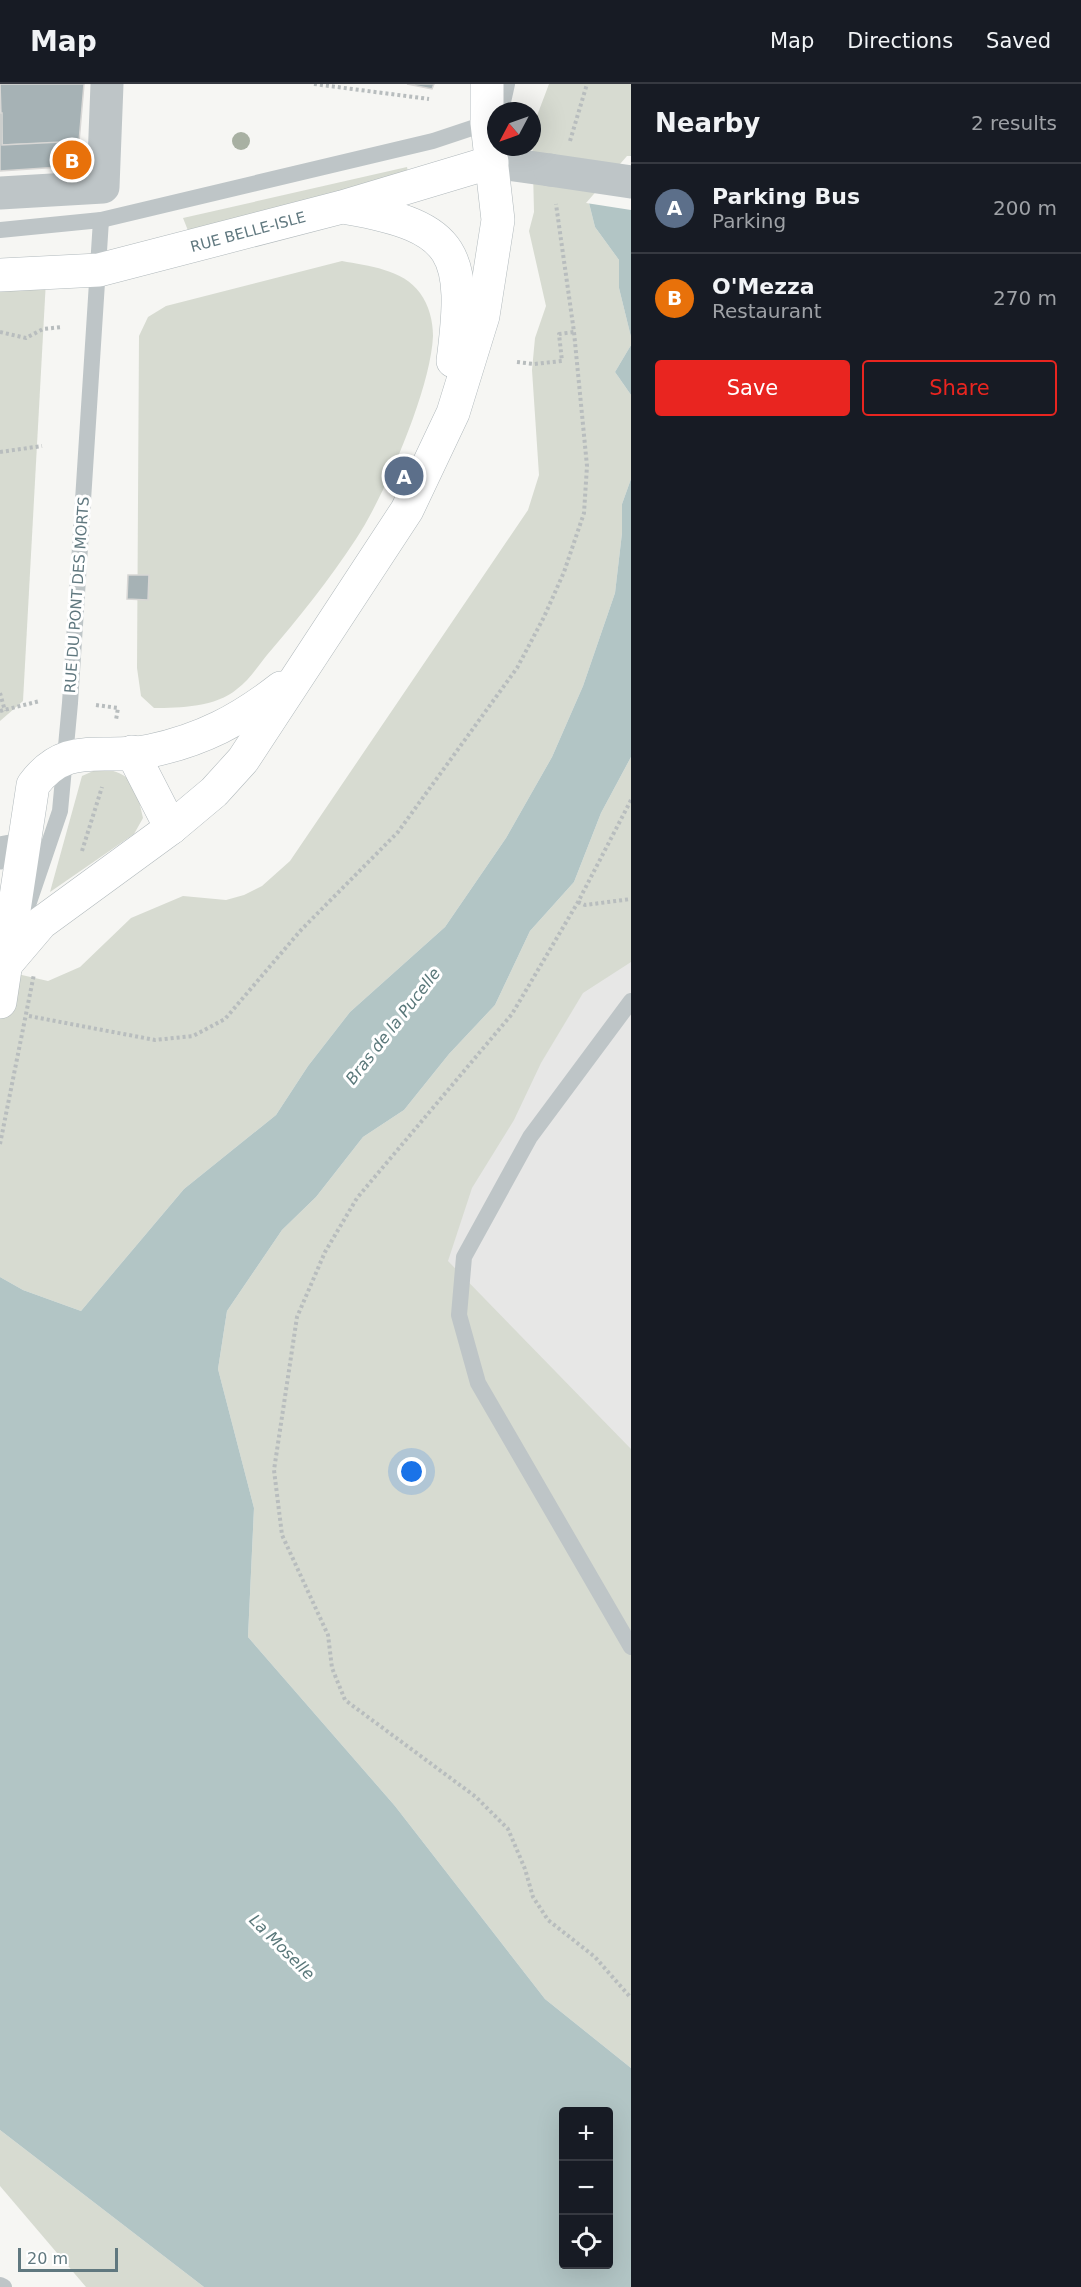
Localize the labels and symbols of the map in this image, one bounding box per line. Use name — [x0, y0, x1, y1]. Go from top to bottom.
north arrow — [487, 102, 541, 156]
pin: B — [52, 138, 92, 182]
street label: RUE BELLE-ISLE — [188, 208, 308, 256]
pin: A — [384, 454, 424, 498]
street label: RUE DU PONT DES MORTS — [61, 496, 93, 694]
water label: Bras de la Pucelle — [342, 964, 444, 1088]
your location — [397, 1457, 426, 1486]
water label: La Moselle — [245, 1910, 319, 1984]
scale bar — [18, 2245, 118, 2272]

